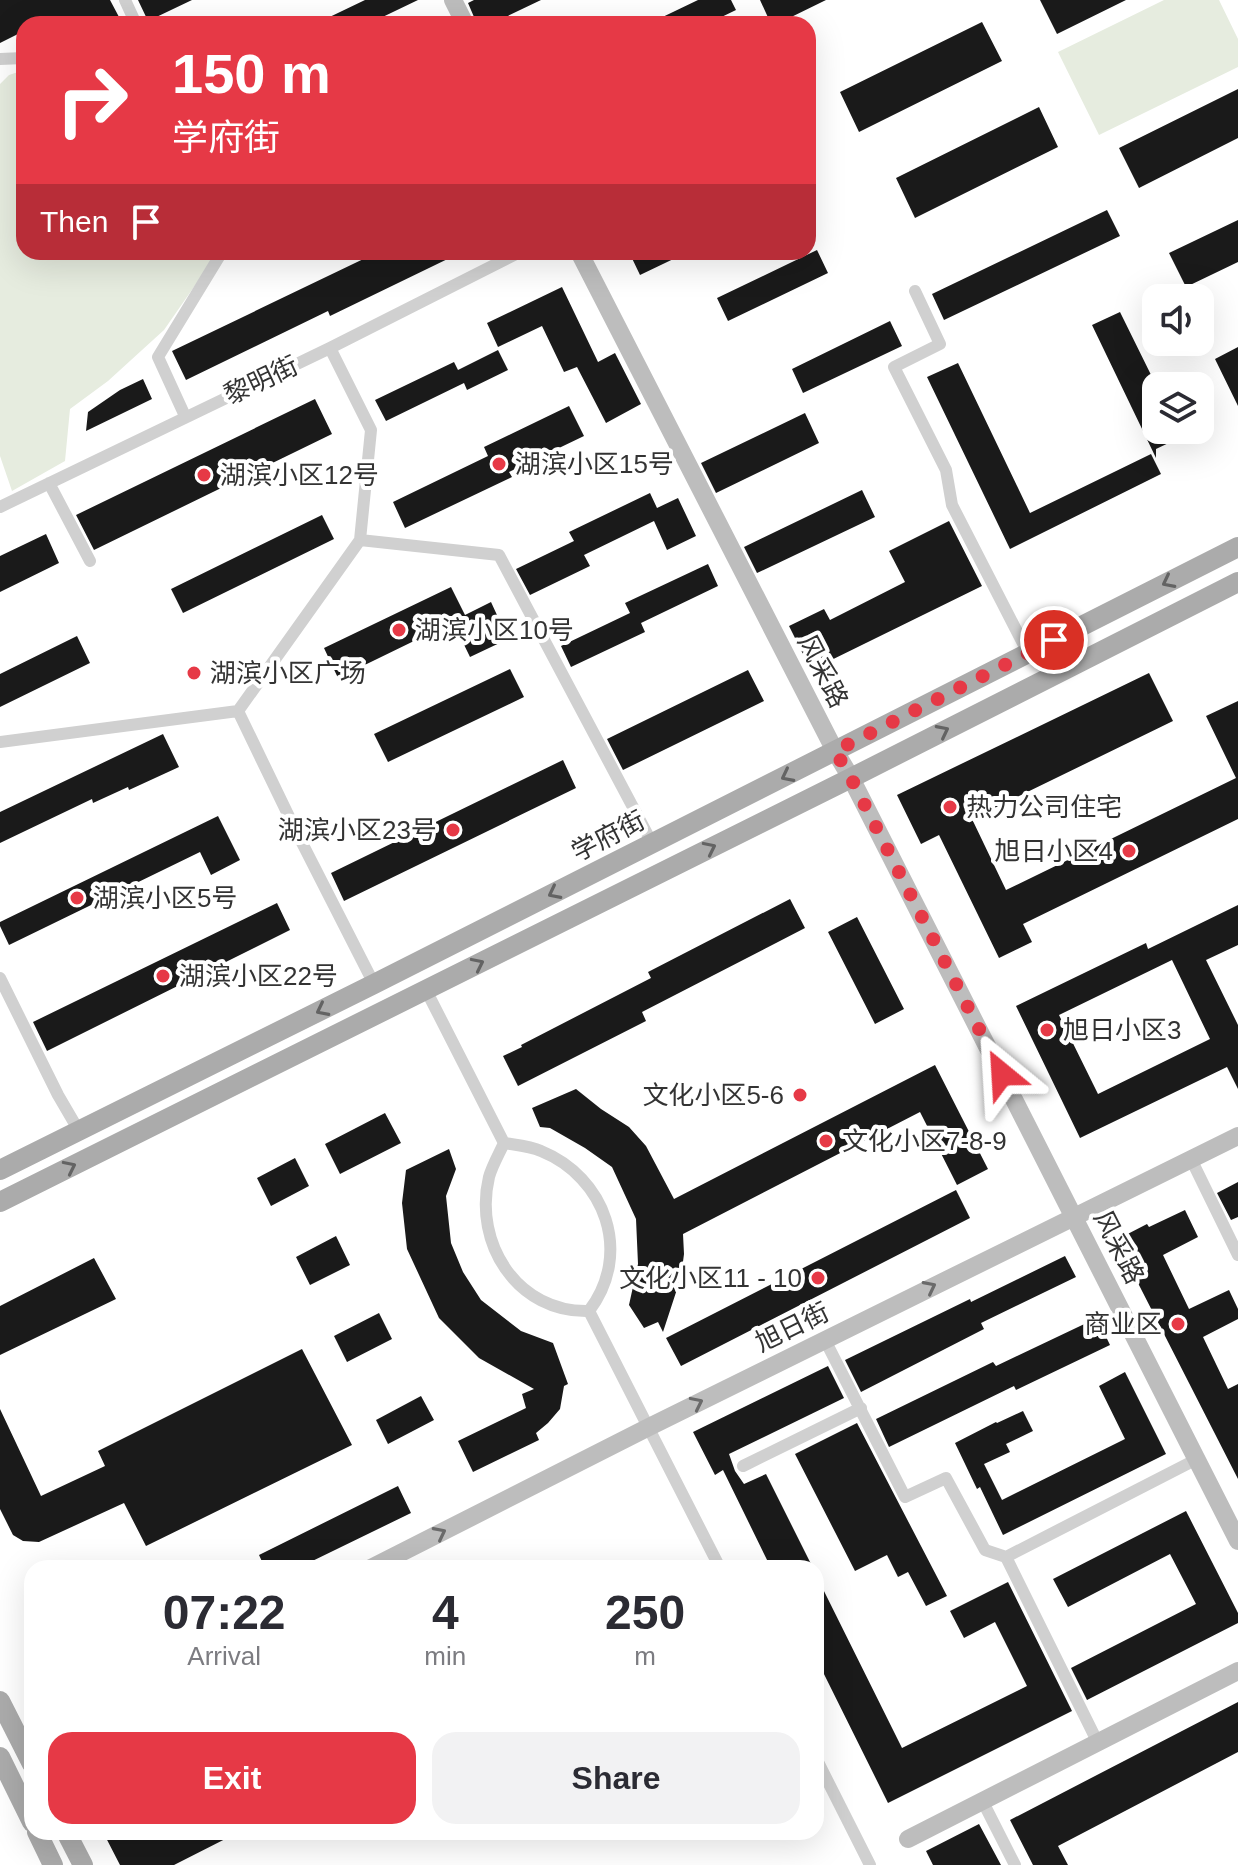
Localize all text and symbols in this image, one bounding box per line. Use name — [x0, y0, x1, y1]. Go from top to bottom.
text: 150 m — [172, 42, 331, 105]
icon: right — [40, 48, 144, 152]
text: 学府街 — [172, 117, 280, 158]
icon: arrive — [124, 200, 168, 244]
text: Then — [40, 205, 108, 238]
map controls — [1142, 284, 1214, 444]
button: sound — [1142, 284, 1214, 356]
street label: 黎明街 — [219, 350, 303, 410]
button: layers — [1142, 372, 1214, 444]
place label: 湖滨小区15号 — [515, 449, 674, 479]
marker: 湖滨小区15号 — [490, 455, 508, 473]
place label: 湖滨小区12号 — [220, 460, 379, 490]
marker: 湖滨小区12号 — [195, 466, 213, 484]
one-way arrow — [1162, 573, 1177, 588]
pin — [1020, 606, 1088, 674]
place label: 湖滨小区10号 — [415, 615, 574, 645]
icon: arrive — [1032, 618, 1076, 662]
marker: 湖滨小区10号 — [390, 621, 408, 639]
street label: 风采路 — [792, 629, 854, 713]
place label: 湖滨小区广场 — [210, 658, 366, 688]
marker: 湖滨小区广场 — [185, 664, 203, 682]
one-way arrow — [934, 726, 949, 741]
one-way arrow — [780, 766, 795, 781]
place label: 热力公司住宅 — [966, 792, 1122, 822]
marker: 热力公司住宅 — [941, 798, 959, 816]
street label: 学府街 — [566, 805, 650, 867]
place label: 湖滨小区23号 — [278, 815, 437, 845]
marker: 湖滨小区23号 — [444, 821, 462, 839]
place label: 旭日小区4 — [995, 836, 1113, 866]
one-way arrow — [702, 842, 717, 858]
marker: 旭日小区4 — [1120, 842, 1138, 860]
place label: 湖滨小区5号 — [93, 883, 237, 913]
one-way arrow — [548, 883, 563, 898]
marker: 湖滨小区5号 — [68, 889, 86, 907]
one-way arrow — [469, 958, 484, 973]
place label: 湖滨小区22号 — [179, 961, 338, 991]
marker: 湖滨小区22号 — [154, 967, 172, 985]
one-way arrow — [316, 1000, 331, 1015]
place label: 旭日小区3 — [1063, 1015, 1181, 1045]
marker: 旭日小区3 — [1038, 1021, 1056, 1039]
position arrow — [960, 1032, 1044, 1116]
place label: 文化小区5-6 — [642, 1080, 784, 1110]
marker: 文化小区5-6 — [791, 1086, 809, 1104]
place label: 文化小区7-8-9 — [842, 1126, 1007, 1156]
marker: 文化小区7-8-9 — [817, 1132, 835, 1150]
one-way arrow — [61, 1162, 76, 1177]
street label: 风采路 — [1088, 1205, 1150, 1289]
place label: 文化小区11 - 10 — [619, 1263, 802, 1293]
marker: 文化小区11 - 10 — [809, 1269, 827, 1287]
one-way arrow — [922, 1282, 937, 1297]
street label: 旭日街 — [750, 1296, 834, 1358]
place label: 商业区 — [1084, 1309, 1162, 1339]
marker: 商业区 — [1169, 1315, 1187, 1333]
one-way arrow — [689, 1397, 704, 1413]
one-way arrow — [432, 1527, 447, 1542]
text: 07:22 — [163, 1586, 286, 1639]
text: 4 — [432, 1586, 459, 1639]
text: 250 — [605, 1586, 685, 1639]
text: Arrival — [187, 1641, 261, 1671]
text: min — [424, 1641, 466, 1671]
text: m — [634, 1641, 656, 1671]
button: Exit — [48, 1732, 416, 1824]
button: Share — [432, 1732, 800, 1824]

